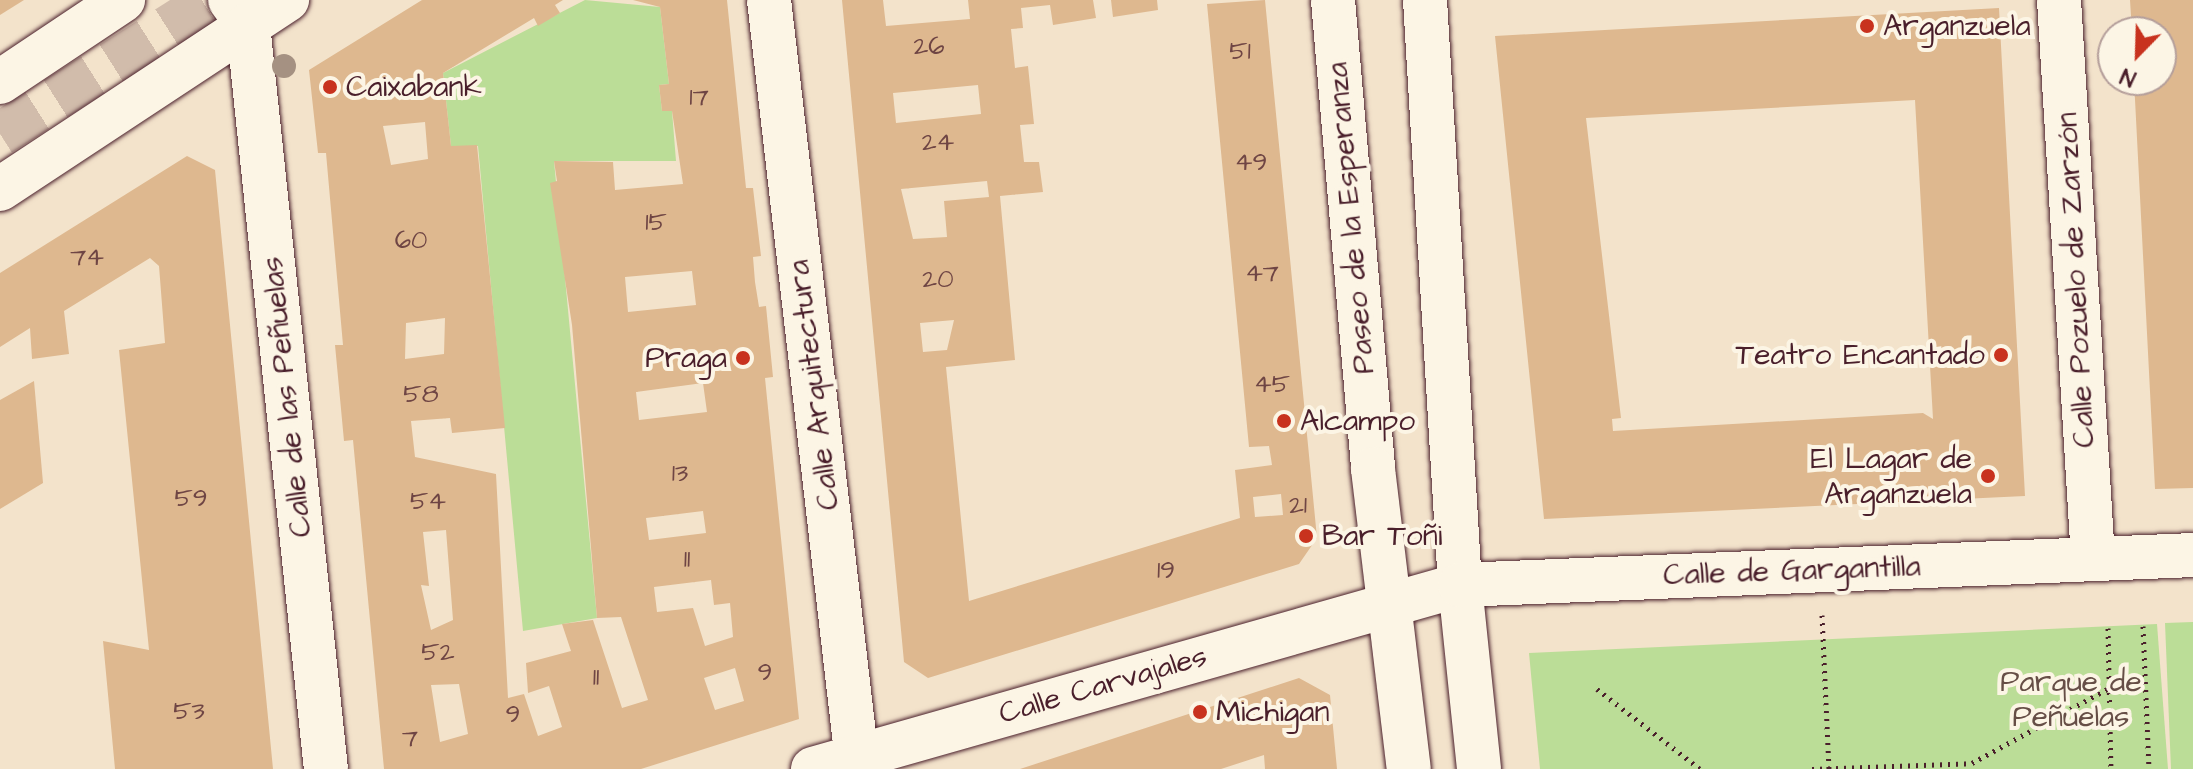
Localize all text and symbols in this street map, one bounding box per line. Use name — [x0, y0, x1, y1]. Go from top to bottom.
place label: Arganzuela — [1883, 8, 2031, 44]
north arrow — [2097, 16, 2177, 96]
marker: Arganzuela — [1858, 17, 1876, 35]
house number: 26 — [913, 31, 945, 63]
house number: 51 — [1229, 36, 1251, 68]
text: N — [2116, 60, 2141, 94]
street label: Paseo de la Esperanza — [1319, 61, 1383, 375]
place label: Caixabank — [346, 69, 482, 105]
marker: Caixabank — [321, 78, 339, 96]
house number: 17 — [689, 82, 709, 114]
street label: Calle Pozuelo de Zarzón — [2049, 111, 2103, 449]
house number: 24 — [922, 127, 954, 159]
house number: 49 — [1235, 147, 1267, 179]
house number: 15 — [645, 207, 667, 239]
house number: 60 — [395, 225, 427, 257]
house number: 74 — [70, 242, 104, 274]
street label: Calle de las Peñuelas — [254, 255, 320, 539]
street label: Calle Arquitectura — [781, 258, 847, 512]
house number: 47 — [1245, 258, 1279, 290]
house number: 20 — [922, 264, 954, 296]
place label: Teatro Encantado — [1736, 337, 1985, 373]
place label: Praga — [645, 340, 727, 376]
marker: Teatro Encantado — [1992, 346, 2010, 364]
marker: Praga — [734, 349, 752, 367]
house number: 45 — [1254, 369, 1290, 401]
house number: 58 — [403, 379, 439, 411]
place label: Alcampo — [1300, 403, 1415, 439]
marker: Alcampo — [1275, 412, 1293, 430]
place label: El Lagar de Arganzuela — [1811, 441, 1972, 512]
house number: 13 — [672, 458, 688, 490]
marker: El Lagar de Arganzuela — [1979, 467, 1997, 485]
house number: 59 — [174, 483, 208, 515]
house number: 54 — [410, 486, 446, 518]
house number: 21 — [1289, 490, 1307, 522]
place label: Bar Toñi — [1322, 518, 1442, 554]
marker: Bar Toñi — [1297, 527, 1315, 545]
house number: 11 — [684, 544, 690, 576]
street label: Calle de Gargantilla — [1663, 549, 1921, 593]
house number: 19 — [1157, 555, 1175, 587]
house number: 52 — [421, 637, 455, 669]
street label: Calle Carvajales — [995, 638, 1211, 732]
house number: 9 — [758, 657, 772, 689]
house number: 11 — [593, 662, 599, 694]
park label: Parque de Peñuelas — [2000, 664, 2142, 734]
place label: Michigan — [1216, 694, 1329, 730]
house number: 53 — [173, 696, 205, 728]
house number: 9 — [506, 699, 520, 731]
marker: Michigan — [1191, 703, 1209, 721]
house number: 7 — [402, 723, 418, 755]

